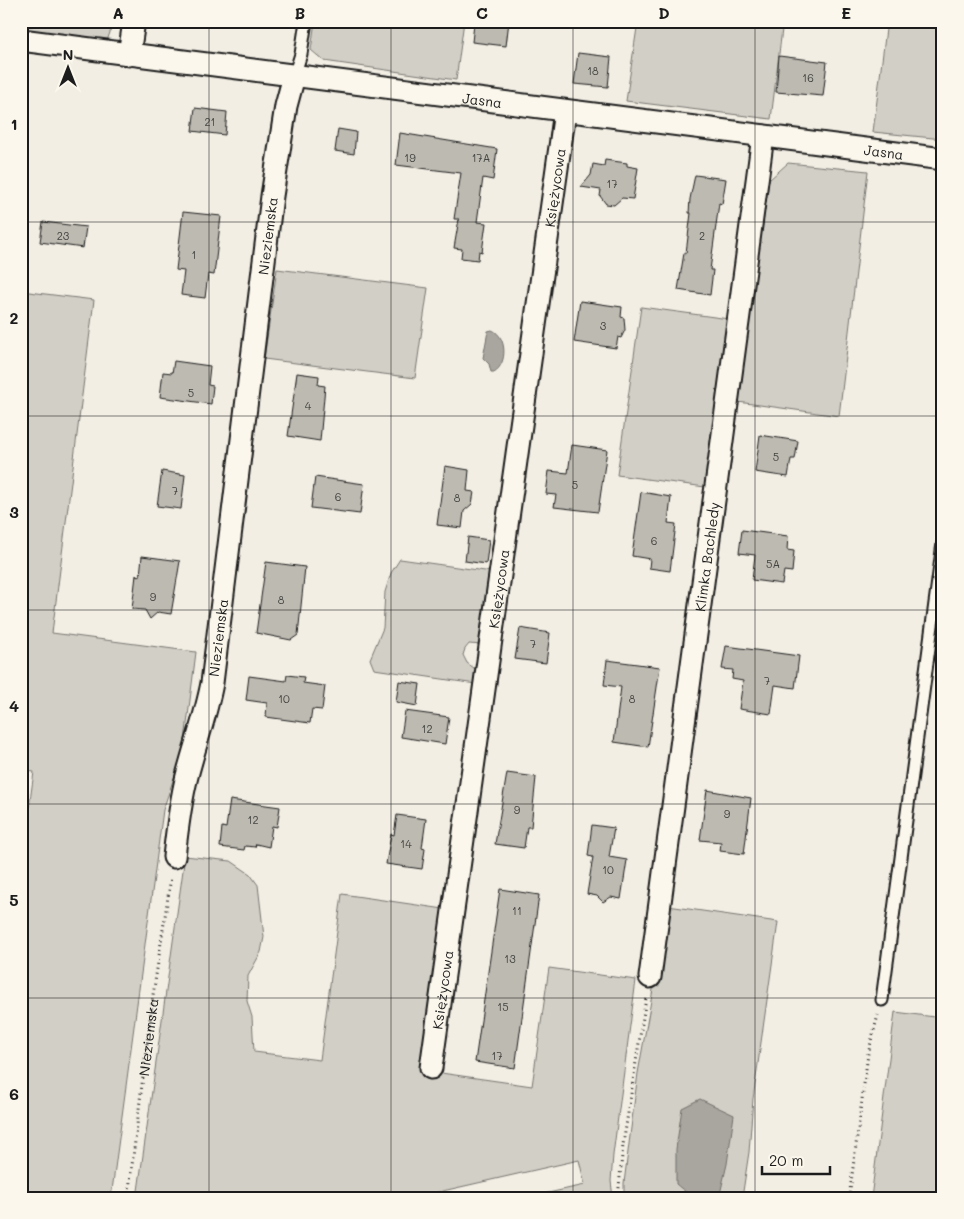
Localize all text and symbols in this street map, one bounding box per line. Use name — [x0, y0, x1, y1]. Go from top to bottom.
text: A — [112, 2, 124, 23]
text: B — [295, 2, 305, 23]
text: C — [476, 2, 488, 23]
text: D — [658, 2, 670, 23]
text: E — [841, 2, 851, 23]
north arrow — [42, 42, 92, 92]
text: N — [63, 45, 73, 64]
house number: 18 — [587, 63, 599, 78]
house number: 16 — [802, 70, 814, 85]
street label: Jasna — [461, 88, 503, 111]
text: 1 — [10, 113, 18, 134]
house number: 21 — [204, 114, 216, 129]
street label: Jasna — [863, 139, 905, 163]
street label: Księżycowa — [539, 147, 569, 228]
house number: 19 — [404, 150, 416, 165]
house number: 17A — [472, 150, 490, 165]
house number: 17 — [606, 176, 618, 191]
street label: Nieziemska — [253, 196, 281, 276]
house number: 23 — [57, 228, 70, 243]
house number: 2 — [699, 228, 705, 243]
house number: 1 — [192, 247, 196, 262]
text: 2 — [10, 307, 19, 328]
house number: 3 — [600, 318, 607, 333]
house number: 5 — [188, 385, 194, 400]
house number: 4 — [305, 398, 312, 413]
house number: 5 — [773, 449, 779, 464]
house number: 5 — [572, 477, 578, 492]
house number: 7 — [172, 483, 178, 498]
house number: 6 — [335, 489, 341, 504]
house number: 8 — [454, 490, 461, 505]
text: 3 — [9, 501, 19, 522]
street label: Klimka Bachledy — [690, 501, 723, 613]
house number: 6 — [651, 533, 657, 548]
street label: Księżycowa — [483, 548, 513, 629]
house number: 5A — [766, 556, 780, 571]
house number: 9 — [150, 589, 157, 604]
house number: 8 — [278, 592, 285, 607]
street label: Nieziemska — [203, 598, 232, 678]
house number: 7 — [530, 636, 536, 651]
house number: 7 — [764, 673, 770, 688]
house number: 10 — [278, 691, 290, 706]
house number: 8 — [629, 691, 636, 706]
text: 4 — [9, 695, 19, 716]
house number: 12 — [421, 721, 433, 736]
house number: 9 — [514, 802, 521, 817]
house number: 9 — [724, 806, 731, 821]
house number: 12 — [247, 812, 259, 827]
house number: 14 — [400, 836, 412, 851]
house number: 10 — [602, 862, 614, 877]
text: 5 — [9, 889, 19, 910]
house number: 11 — [512, 903, 522, 918]
street label: Księżycowa — [427, 949, 457, 1030]
house number: 13 — [504, 951, 516, 966]
street label: Nieziemska — [134, 997, 162, 1077]
house number: 15 — [497, 999, 509, 1014]
house number: 17 — [491, 1048, 503, 1063]
text: 6 — [9, 1083, 19, 1104]
scale bar — [762, 1144, 829, 1176]
text: 20 m — [769, 1150, 803, 1170]

